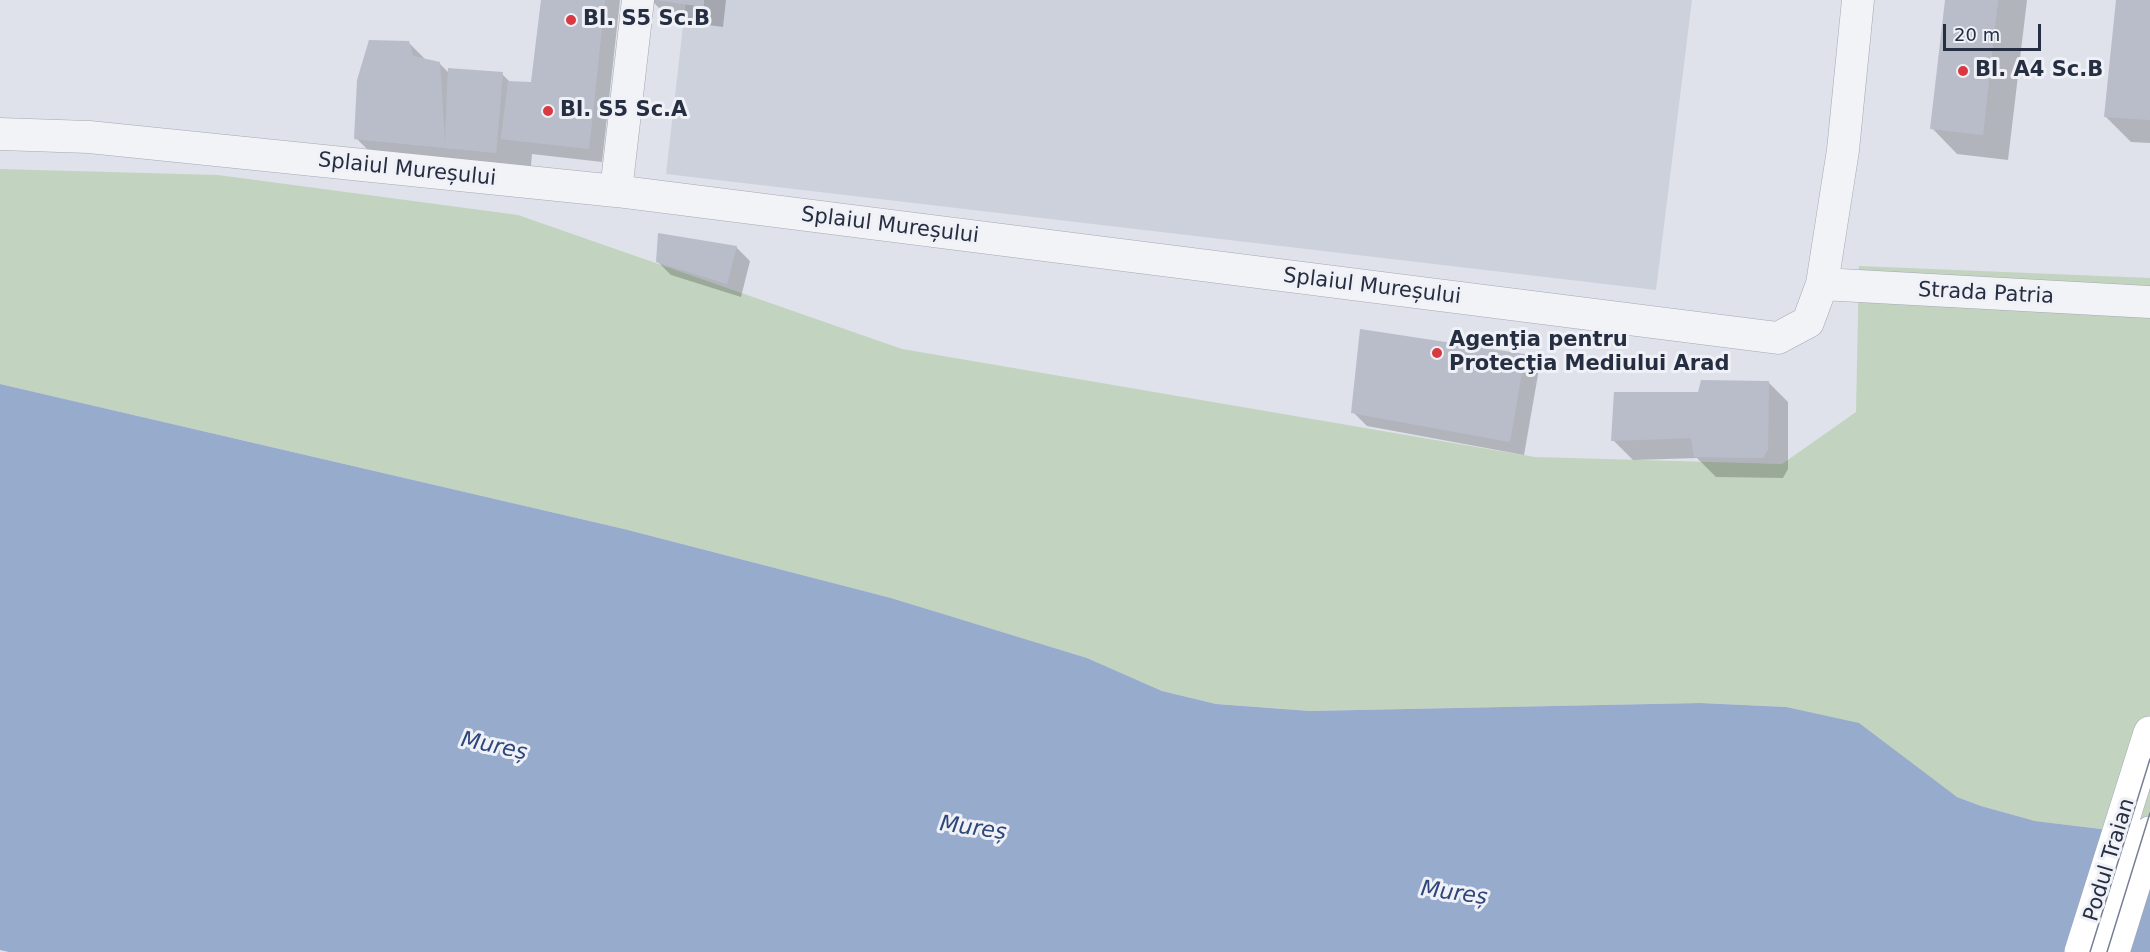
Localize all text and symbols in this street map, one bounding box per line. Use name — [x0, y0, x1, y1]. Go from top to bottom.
place label: Bl. S5 Sc.B — [583, 7, 710, 33]
scale bar — [1946, 12, 2044, 50]
marker: Bl. S5 Sc.B — [564, 13, 578, 27]
text: 20 m — [1954, 24, 2000, 45]
place label: Bl. A4 Sc.B — [1975, 58, 2103, 84]
marker: Bl. A4 Sc.B — [1956, 64, 1970, 78]
place label: Bl. S5 Sc.A — [560, 98, 687, 124]
marker: Bl. S5 Sc.A — [541, 104, 555, 118]
street label: Splaiul Mureșului — [317, 148, 497, 192]
street label: Splaiul Mureșului — [800, 203, 980, 249]
street label: Splaiul Mureșului — [1282, 264, 1462, 310]
street label: Strada Patria — [1917, 278, 2055, 310]
place label: Agenţia pentru Protecţia Mediului Arad — [1449, 328, 1729, 378]
marker: Agenţia pentru Protecţia Mediului Arad — [1430, 346, 1444, 360]
water label: Mureș — [459, 727, 529, 767]
street label: Podul Traian — [2079, 796, 2141, 924]
water label: Mureș — [938, 811, 1008, 847]
water label: Mureș — [1419, 876, 1489, 912]

